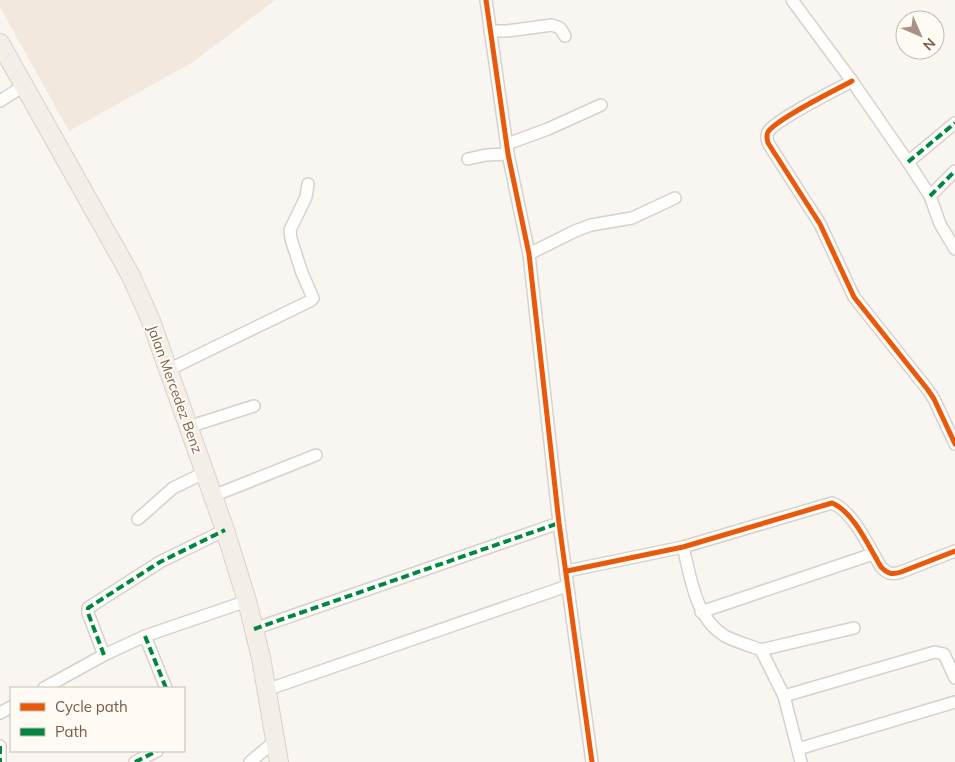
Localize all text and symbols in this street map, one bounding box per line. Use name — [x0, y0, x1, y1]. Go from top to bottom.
north arrow — [895, 10, 945, 60]
text: N — [919, 34, 939, 54]
street label: Jalan Mercedez Benz — [143, 322, 207, 456]
legend — [10, 687, 185, 752]
text: Cycle path — [55, 697, 128, 716]
text: Path — [55, 722, 87, 741]

